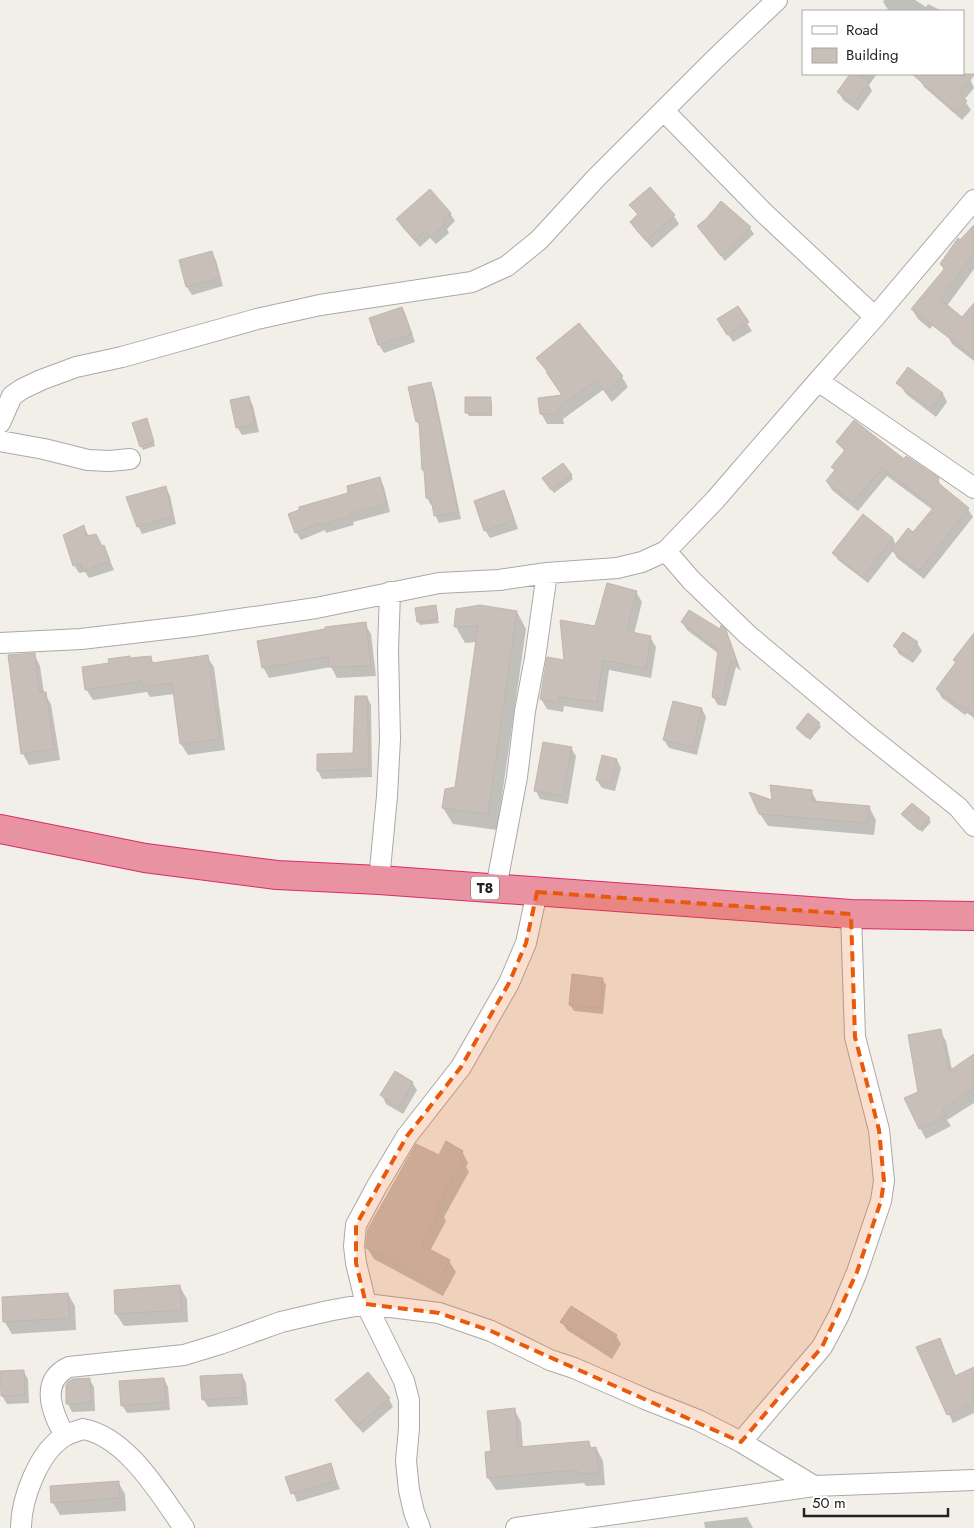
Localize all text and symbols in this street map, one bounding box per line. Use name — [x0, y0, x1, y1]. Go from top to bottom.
legend — [802, 10, 964, 75]
text: Road — [846, 19, 878, 41]
text: Building — [846, 44, 898, 66]
road number: T8 — [471, 876, 499, 900]
scale bar — [804, 1486, 948, 1518]
text: 50 m — [812, 1492, 846, 1514]

